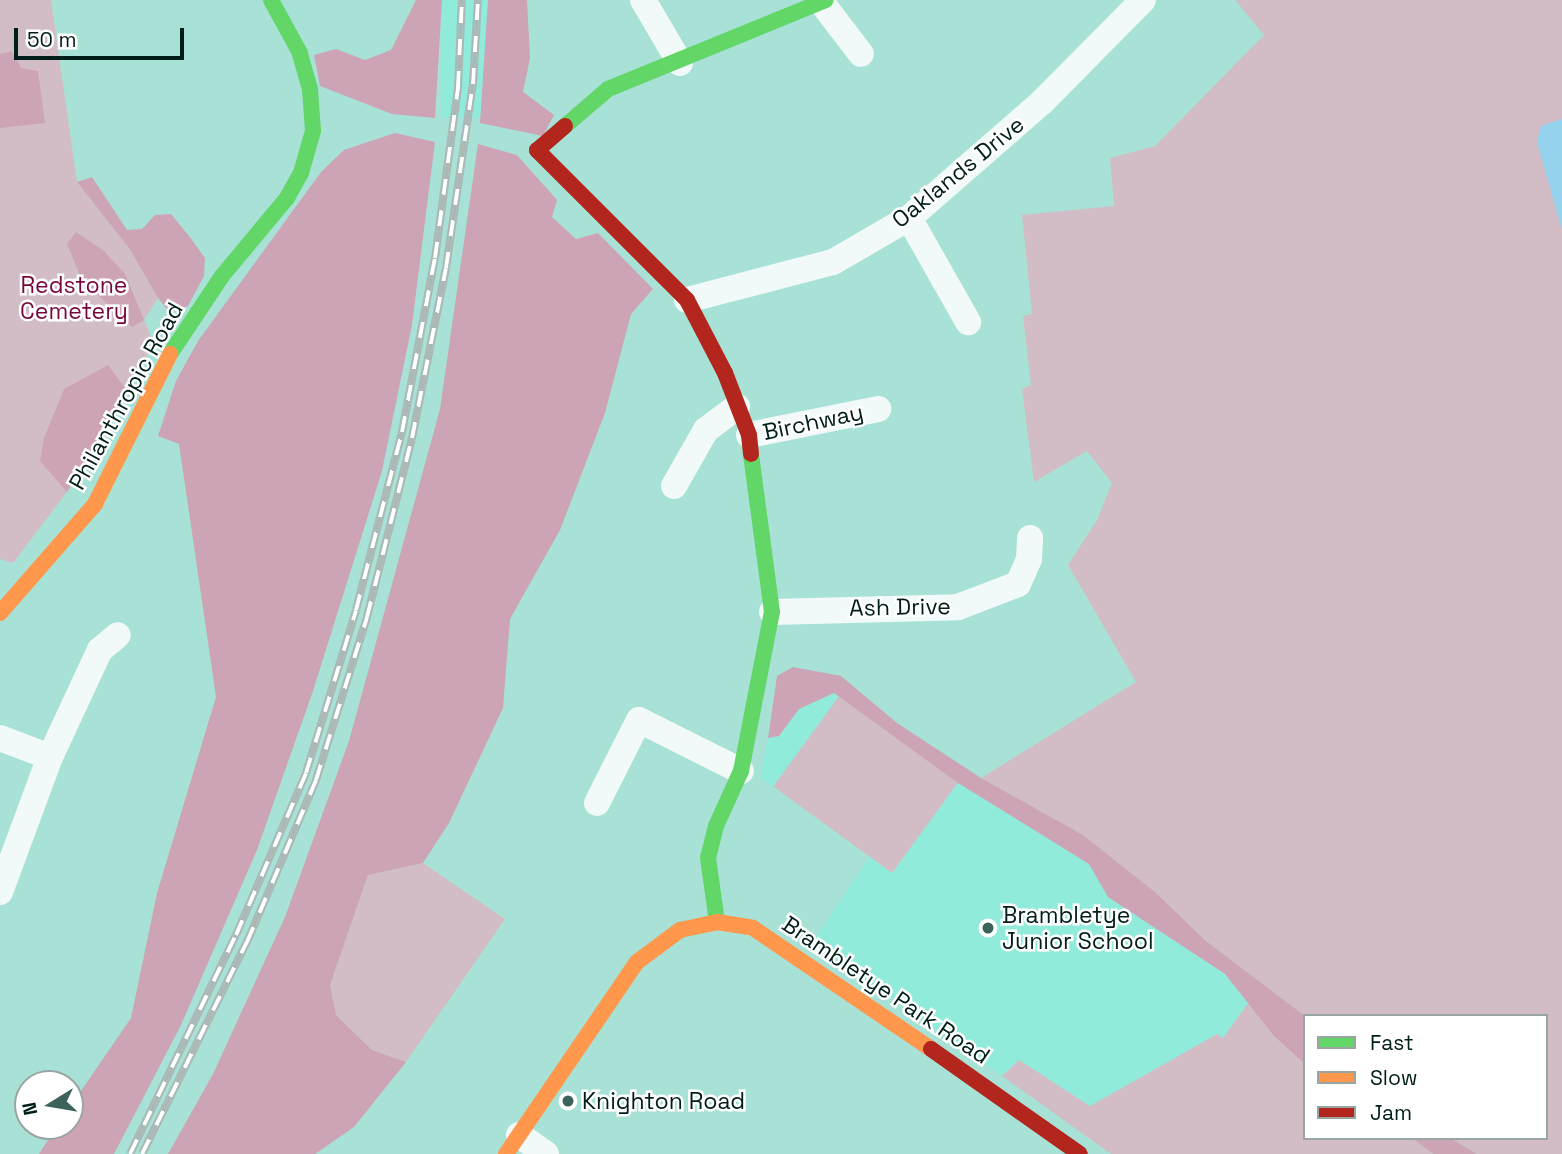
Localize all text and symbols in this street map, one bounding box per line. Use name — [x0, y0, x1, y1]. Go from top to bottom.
scale bar — [18, 14, 187, 58]
text: 50 m — [27, 26, 77, 53]
street label: Oaklands Drive — [886, 110, 1030, 234]
park label: Redstone Cemetery — [20, 271, 128, 325]
street label: Philanthropic Road — [63, 298, 189, 494]
street label: Birchway — [760, 398, 866, 446]
street label: Ash Drive — [849, 592, 951, 622]
place label: Brambletye Junior School — [1002, 901, 1154, 955]
street label: Brambletye Park Road — [777, 910, 995, 1070]
marker: Brambletye Junior School — [980, 920, 996, 936]
legend — [1303, 1014, 1548, 1140]
text: Fast — [1370, 1029, 1414, 1056]
text: Slow — [1370, 1064, 1418, 1091]
north arrow — [14, 1070, 84, 1140]
place label: Knighton Road — [582, 1087, 745, 1115]
marker: Knighton Road — [560, 1093, 576, 1109]
text: Jam — [1370, 1099, 1412, 1126]
text: N — [16, 1100, 43, 1117]

